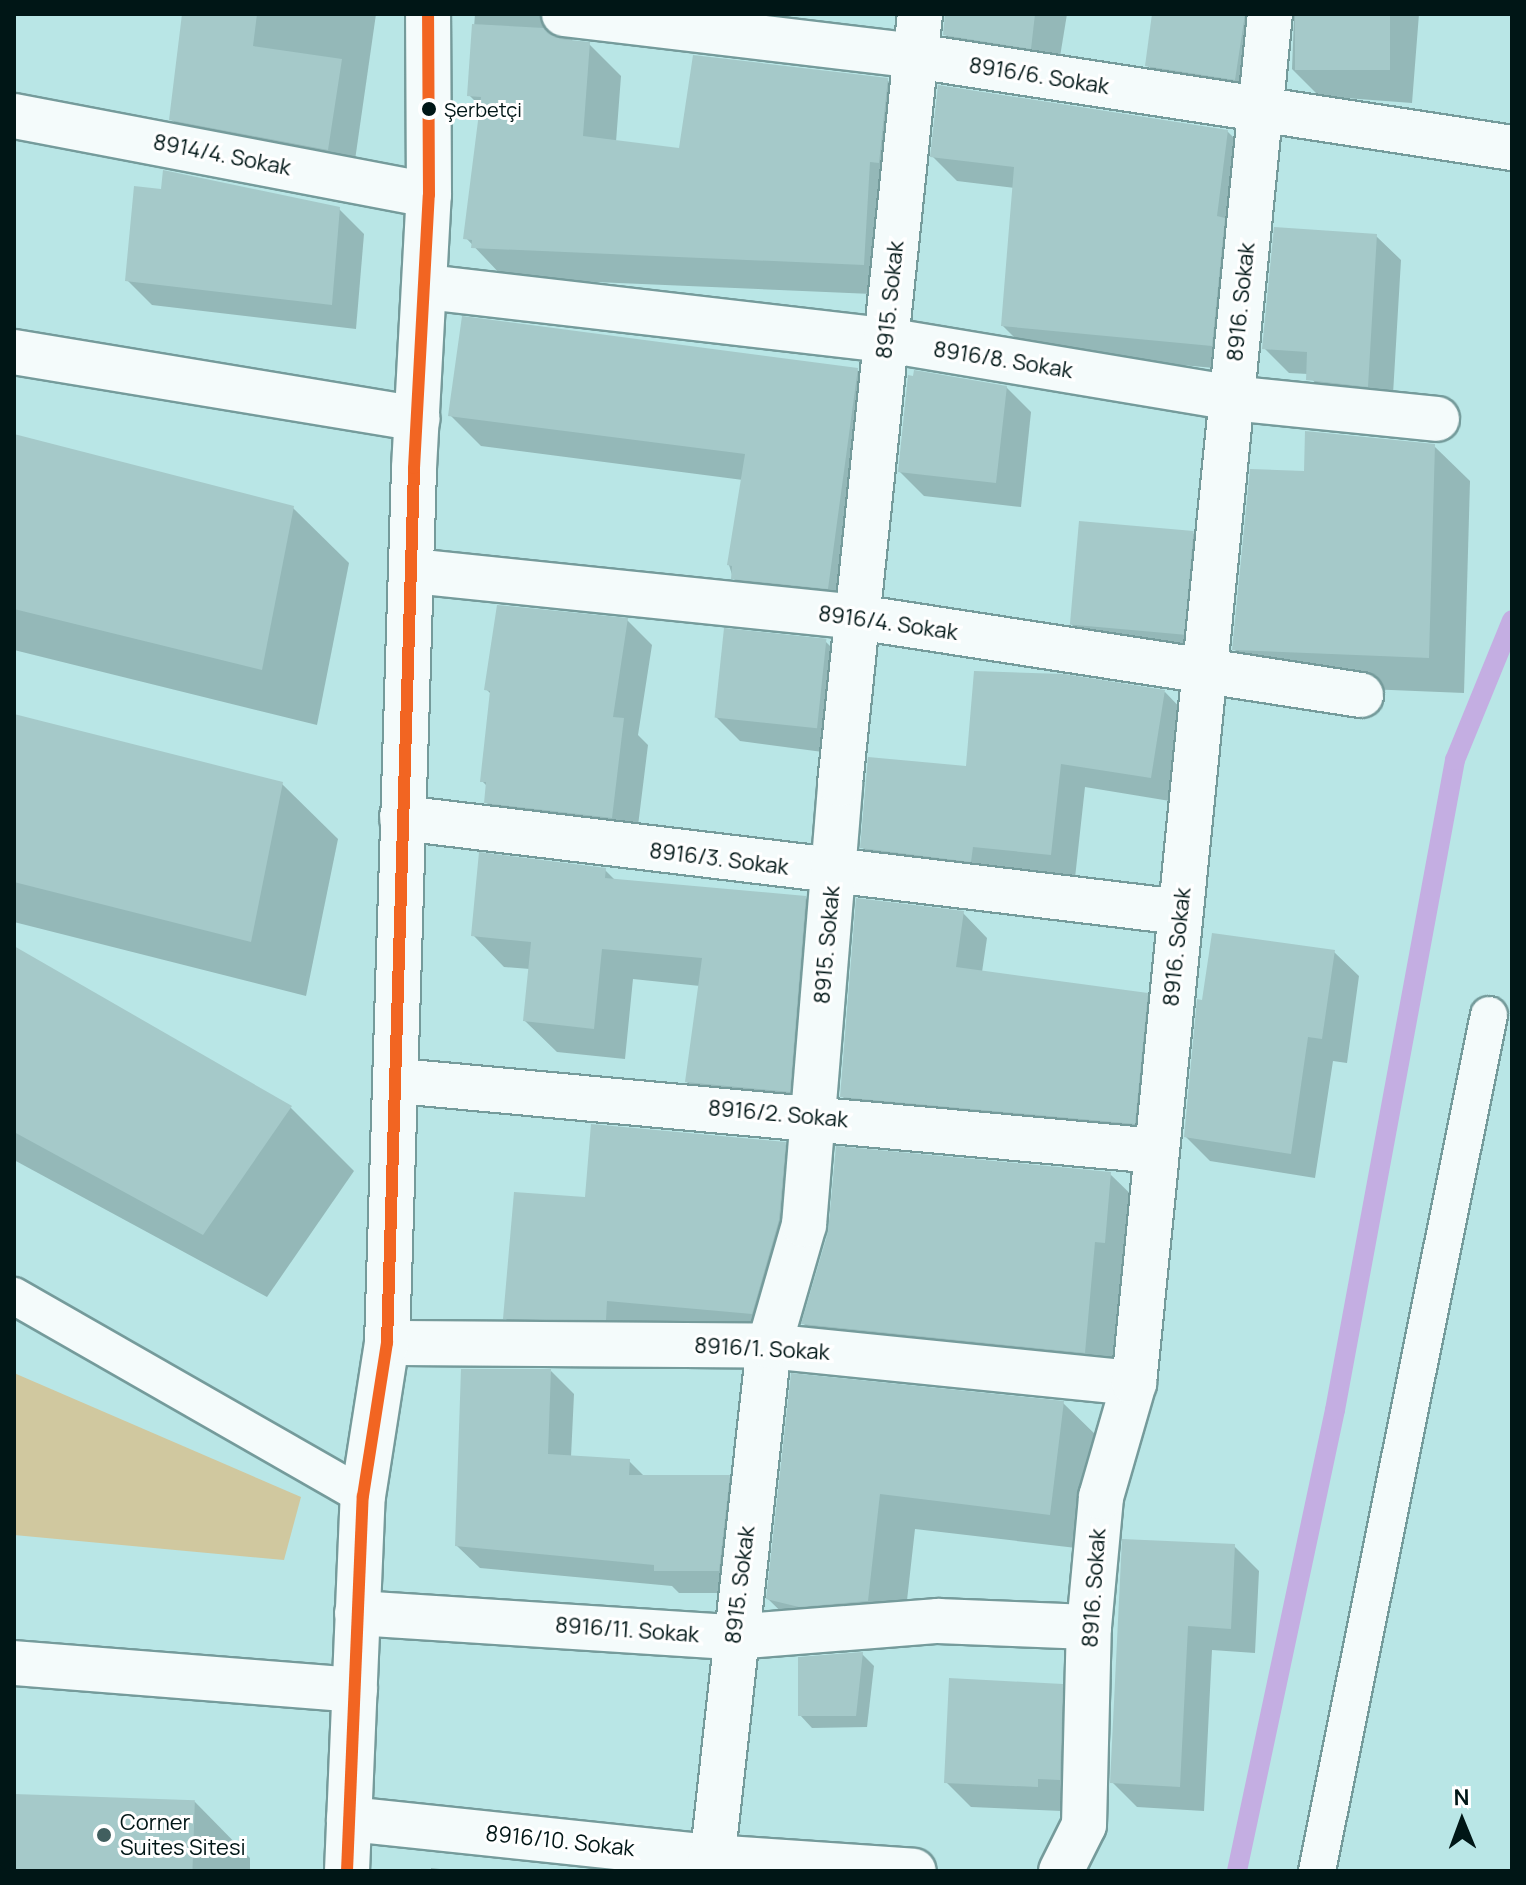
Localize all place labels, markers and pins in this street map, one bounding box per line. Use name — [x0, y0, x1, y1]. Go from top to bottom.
place label: Şerbetçi — [444, 97, 522, 121]
marker: Şerbetçi — [421, 101, 437, 117]
place label: Corner Suites Sitesi — [120, 1809, 246, 1860]
marker: Corner Suites Sitesi — [95, 1826, 113, 1844]

